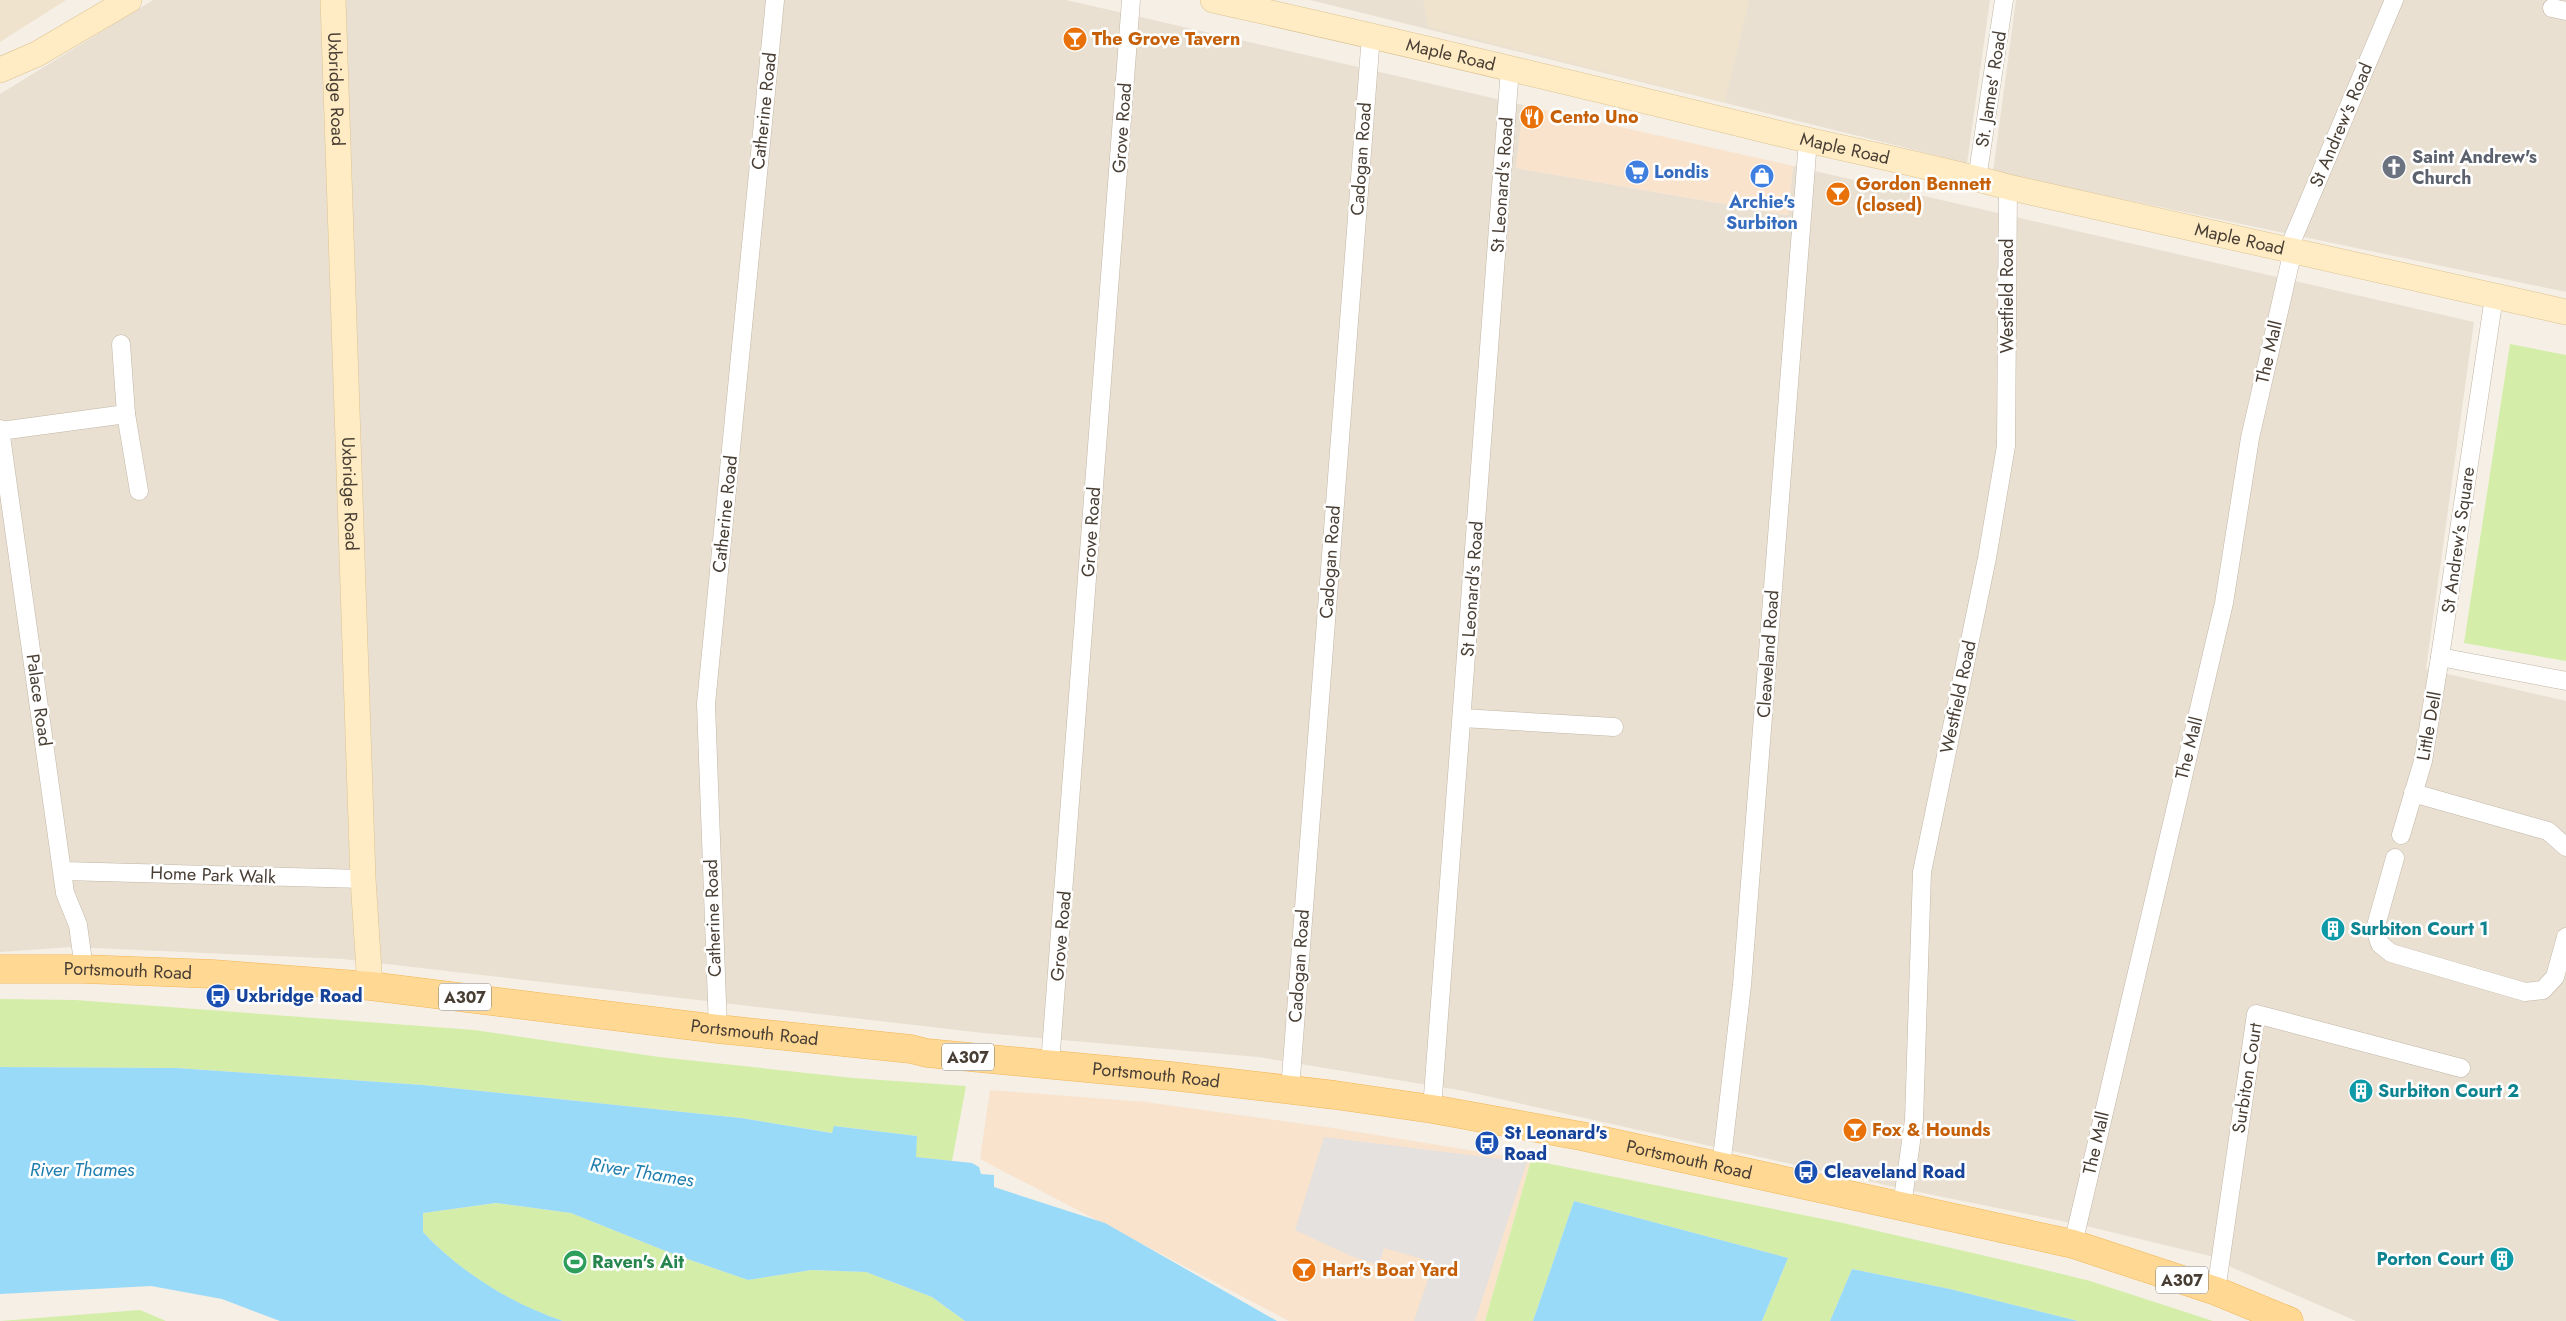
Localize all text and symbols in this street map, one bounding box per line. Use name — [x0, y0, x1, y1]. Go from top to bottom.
bar icon: The Grove Tavern — [1062, 26, 1088, 52]
place label: The Grove Tavern — [1092, 26, 1240, 52]
street label: St. James' Road — [1969, 29, 2013, 149]
street label: Maple Road — [1403, 31, 1498, 78]
street label: Uxbridge Road — [321, 32, 351, 146]
street label: Catherine Road — [745, 51, 783, 171]
street label: St Andrew's Road — [2303, 59, 2379, 191]
street label: Grove Road — [1106, 82, 1138, 174]
street label: Cadogan Road — [1344, 101, 1378, 217]
restaurant icon: Cento Uno — [1519, 104, 1545, 130]
place label: Cento Uno — [1550, 104, 1639, 130]
street label: St Leonard's Road — [1484, 116, 1520, 254]
street label: Maple Road — [1797, 126, 1892, 171]
place label: Saint Andrew's Church — [2412, 144, 2537, 191]
church icon: Saint Andrew's Church — [2381, 154, 2407, 180]
supermarket icon: Londis — [1624, 159, 1650, 185]
place label: Londis — [1654, 159, 1709, 185]
shop icon: Archie's Surbiton — [1749, 163, 1775, 189]
place label: Gordon Bennett (closed) — [1856, 171, 1991, 218]
bar icon: Gordon Bennett (closed) — [1825, 181, 1851, 207]
place label: Archie's Surbiton — [1726, 189, 1798, 236]
street label: Maple Road — [2192, 216, 2287, 262]
street label: Westfield Road — [1994, 239, 2020, 353]
street label: The Mall — [2249, 318, 2289, 386]
street label: Uxbridge Road — [335, 436, 365, 551]
street label: Catherine Road — [706, 454, 744, 574]
street label: St Andrew's Square — [2435, 465, 2481, 615]
street label: Grove Road — [1075, 486, 1107, 578]
street label: Cadogan Road — [1313, 504, 1347, 620]
street label: St Leonard's Road — [1454, 520, 1490, 658]
street label: Cleaveland Road — [1751, 589, 1785, 719]
street label: Westfield Road — [1933, 638, 1983, 756]
street label: Palace Road — [20, 652, 58, 748]
street label: Little Dell — [2410, 689, 2448, 763]
street label: The Mall — [2169, 714, 2209, 782]
street label: Catherine Road — [698, 859, 728, 977]
street label: Home Park Walk — [150, 860, 276, 890]
street label: Grove Road — [1044, 890, 1078, 982]
street label: Cadogan Road — [1282, 908, 1316, 1024]
building icon: Surbiton Court 1 — [2320, 916, 2346, 942]
place label: Surbiton Court 1 — [2350, 916, 2488, 942]
street label: Portsmouth Road — [64, 956, 193, 986]
bus stop icon: Uxbridge Road — [205, 983, 231, 1009]
place label: Uxbridge Road — [236, 983, 363, 1009]
road number: A307 — [439, 984, 491, 1010]
street label: Portsmouth Road — [689, 1013, 820, 1052]
street label: Surbiton Court — [2225, 1020, 2269, 1135]
road number: A307 — [942, 1044, 994, 1070]
street label: Portsmouth Road — [1091, 1056, 1222, 1095]
building icon: Surbiton Court 2 — [2348, 1078, 2374, 1104]
place label: Surbiton Court 2 — [2378, 1078, 2519, 1104]
street label: The Mall — [2076, 1109, 2116, 1177]
bar icon: Fox & Hounds — [1842, 1117, 1868, 1143]
place label: Fox & Hounds — [1872, 1117, 1990, 1143]
place label: St Leonard's Road — [1504, 1120, 1607, 1167]
bus stop icon: St Leonard's Road — [1474, 1130, 1500, 1156]
street label: Portsmouth Road — [1624, 1133, 1755, 1186]
water label: River Thames — [588, 1150, 696, 1194]
water label: River Thames — [30, 1156, 135, 1183]
bus stop icon: Cleaveland Road — [1793, 1159, 1819, 1185]
place label: Cleaveland Road — [1824, 1159, 1965, 1185]
place label: Porton Court — [2377, 1246, 2484, 1272]
building icon: Porton Court — [2489, 1246, 2515, 1272]
sports icon: Raven's Ait — [562, 1249, 588, 1275]
place label: Raven's Ait — [592, 1249, 684, 1275]
bar icon: Hart's Boat Yard — [1291, 1257, 1317, 1283]
place label: Hart's Boat Yard — [1322, 1257, 1458, 1283]
road number: A307 — [2156, 1266, 2208, 1294]

